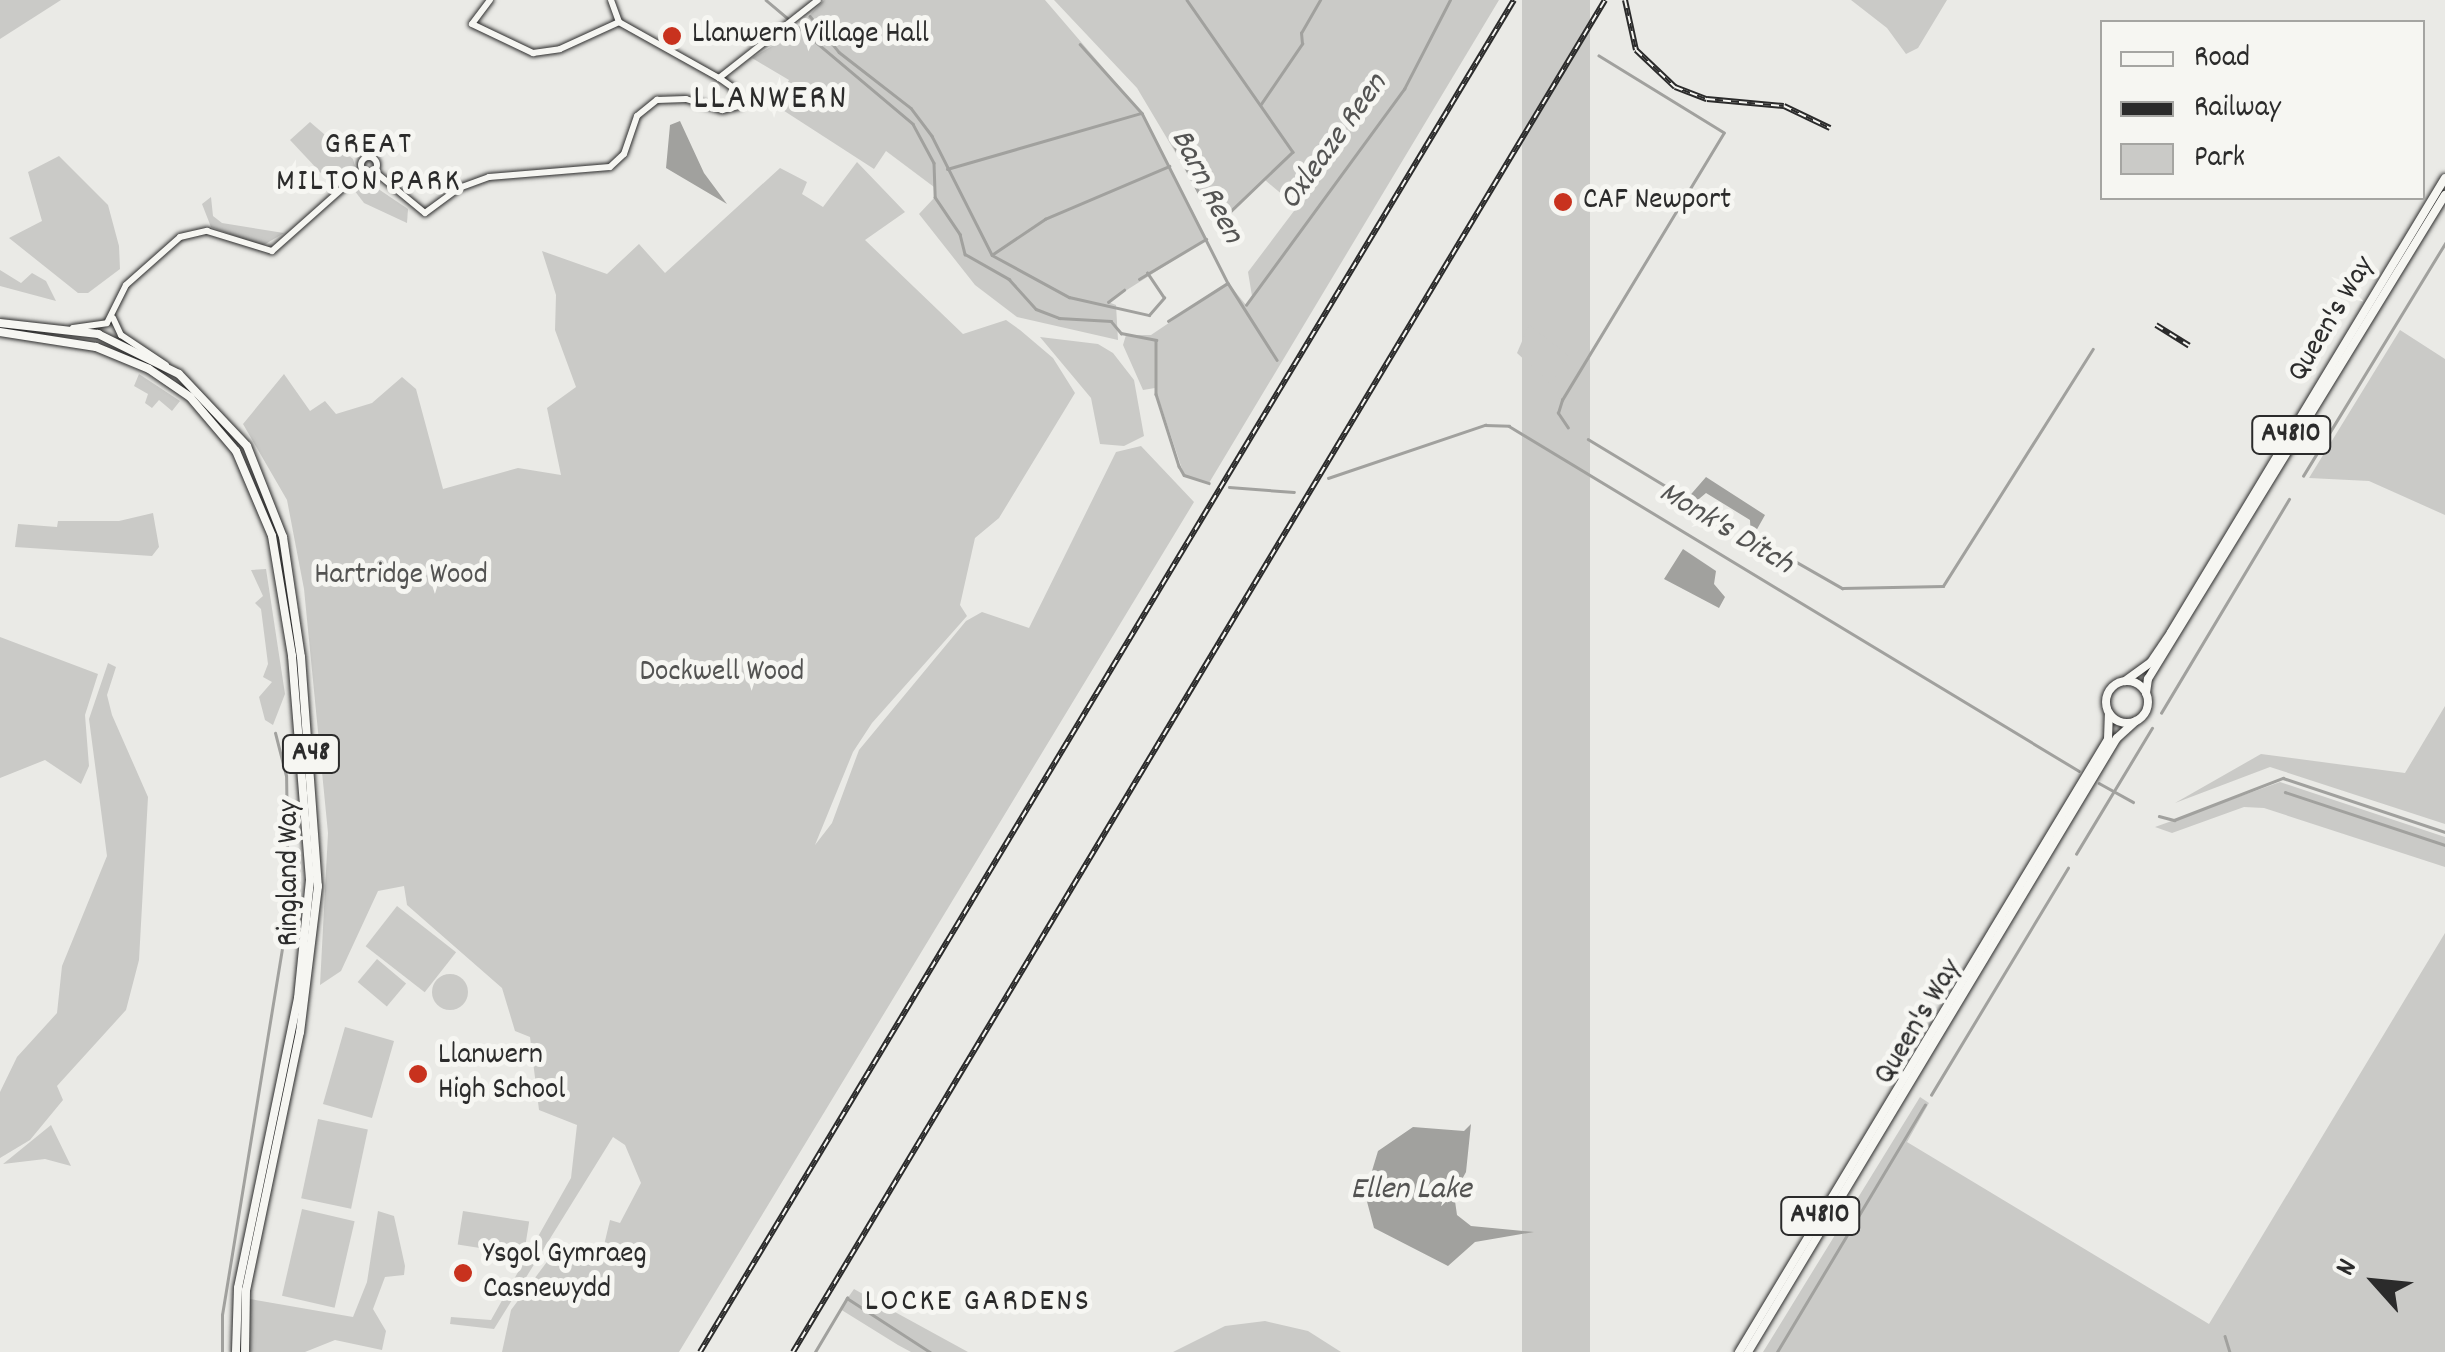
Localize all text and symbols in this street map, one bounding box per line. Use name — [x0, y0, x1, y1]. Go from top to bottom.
place label: Llanwern Village Hall — [692, 18, 929, 54]
legend — [2100, 20, 2425, 200]
marker: Llanwern Village Hall — [661, 25, 683, 47]
text: Road — [2194, 38, 2250, 81]
water label: Oxleaze Reen — [1273, 67, 1397, 219]
district label: LLANWERN — [693, 79, 849, 121]
text: Railway — [2194, 88, 2281, 131]
water label: Barn Reen — [1160, 124, 1250, 250]
district label: GREAT MILTON PARK — [276, 128, 462, 203]
text: Park — [2194, 138, 2245, 181]
place label: CAF Newport — [1583, 184, 1731, 220]
marker: CAF Newport — [1552, 191, 1574, 213]
street label: Queen's Way — [2282, 251, 2384, 389]
road number: A4810 — [2251, 412, 2331, 458]
water label: Monk's Ditch — [1651, 475, 1799, 585]
park label: Hartridge Wood — [314, 559, 488, 595]
park label: Dockwell Wood — [640, 656, 804, 692]
road number: A48 — [281, 731, 341, 777]
street label: Ringland Way — [273, 800, 309, 946]
street label: Queen's Way — [1869, 954, 1971, 1092]
place label: Llanwern High School — [438, 1039, 565, 1110]
marker: Llanwern High School — [407, 1063, 429, 1085]
water label: Ellen Lake — [1350, 1172, 1472, 1210]
road number: A4810 — [1780, 1193, 1860, 1239]
north arrow — [2325, 1232, 2425, 1332]
place label: Ysgol Gymraeg Casnewydd — [483, 1238, 647, 1308]
text: N — [2327, 1253, 2369, 1284]
marker: Ysgol Gymraeg Casnewydd — [452, 1262, 474, 1284]
district label: LOCKE GARDENS — [865, 1284, 1091, 1322]

